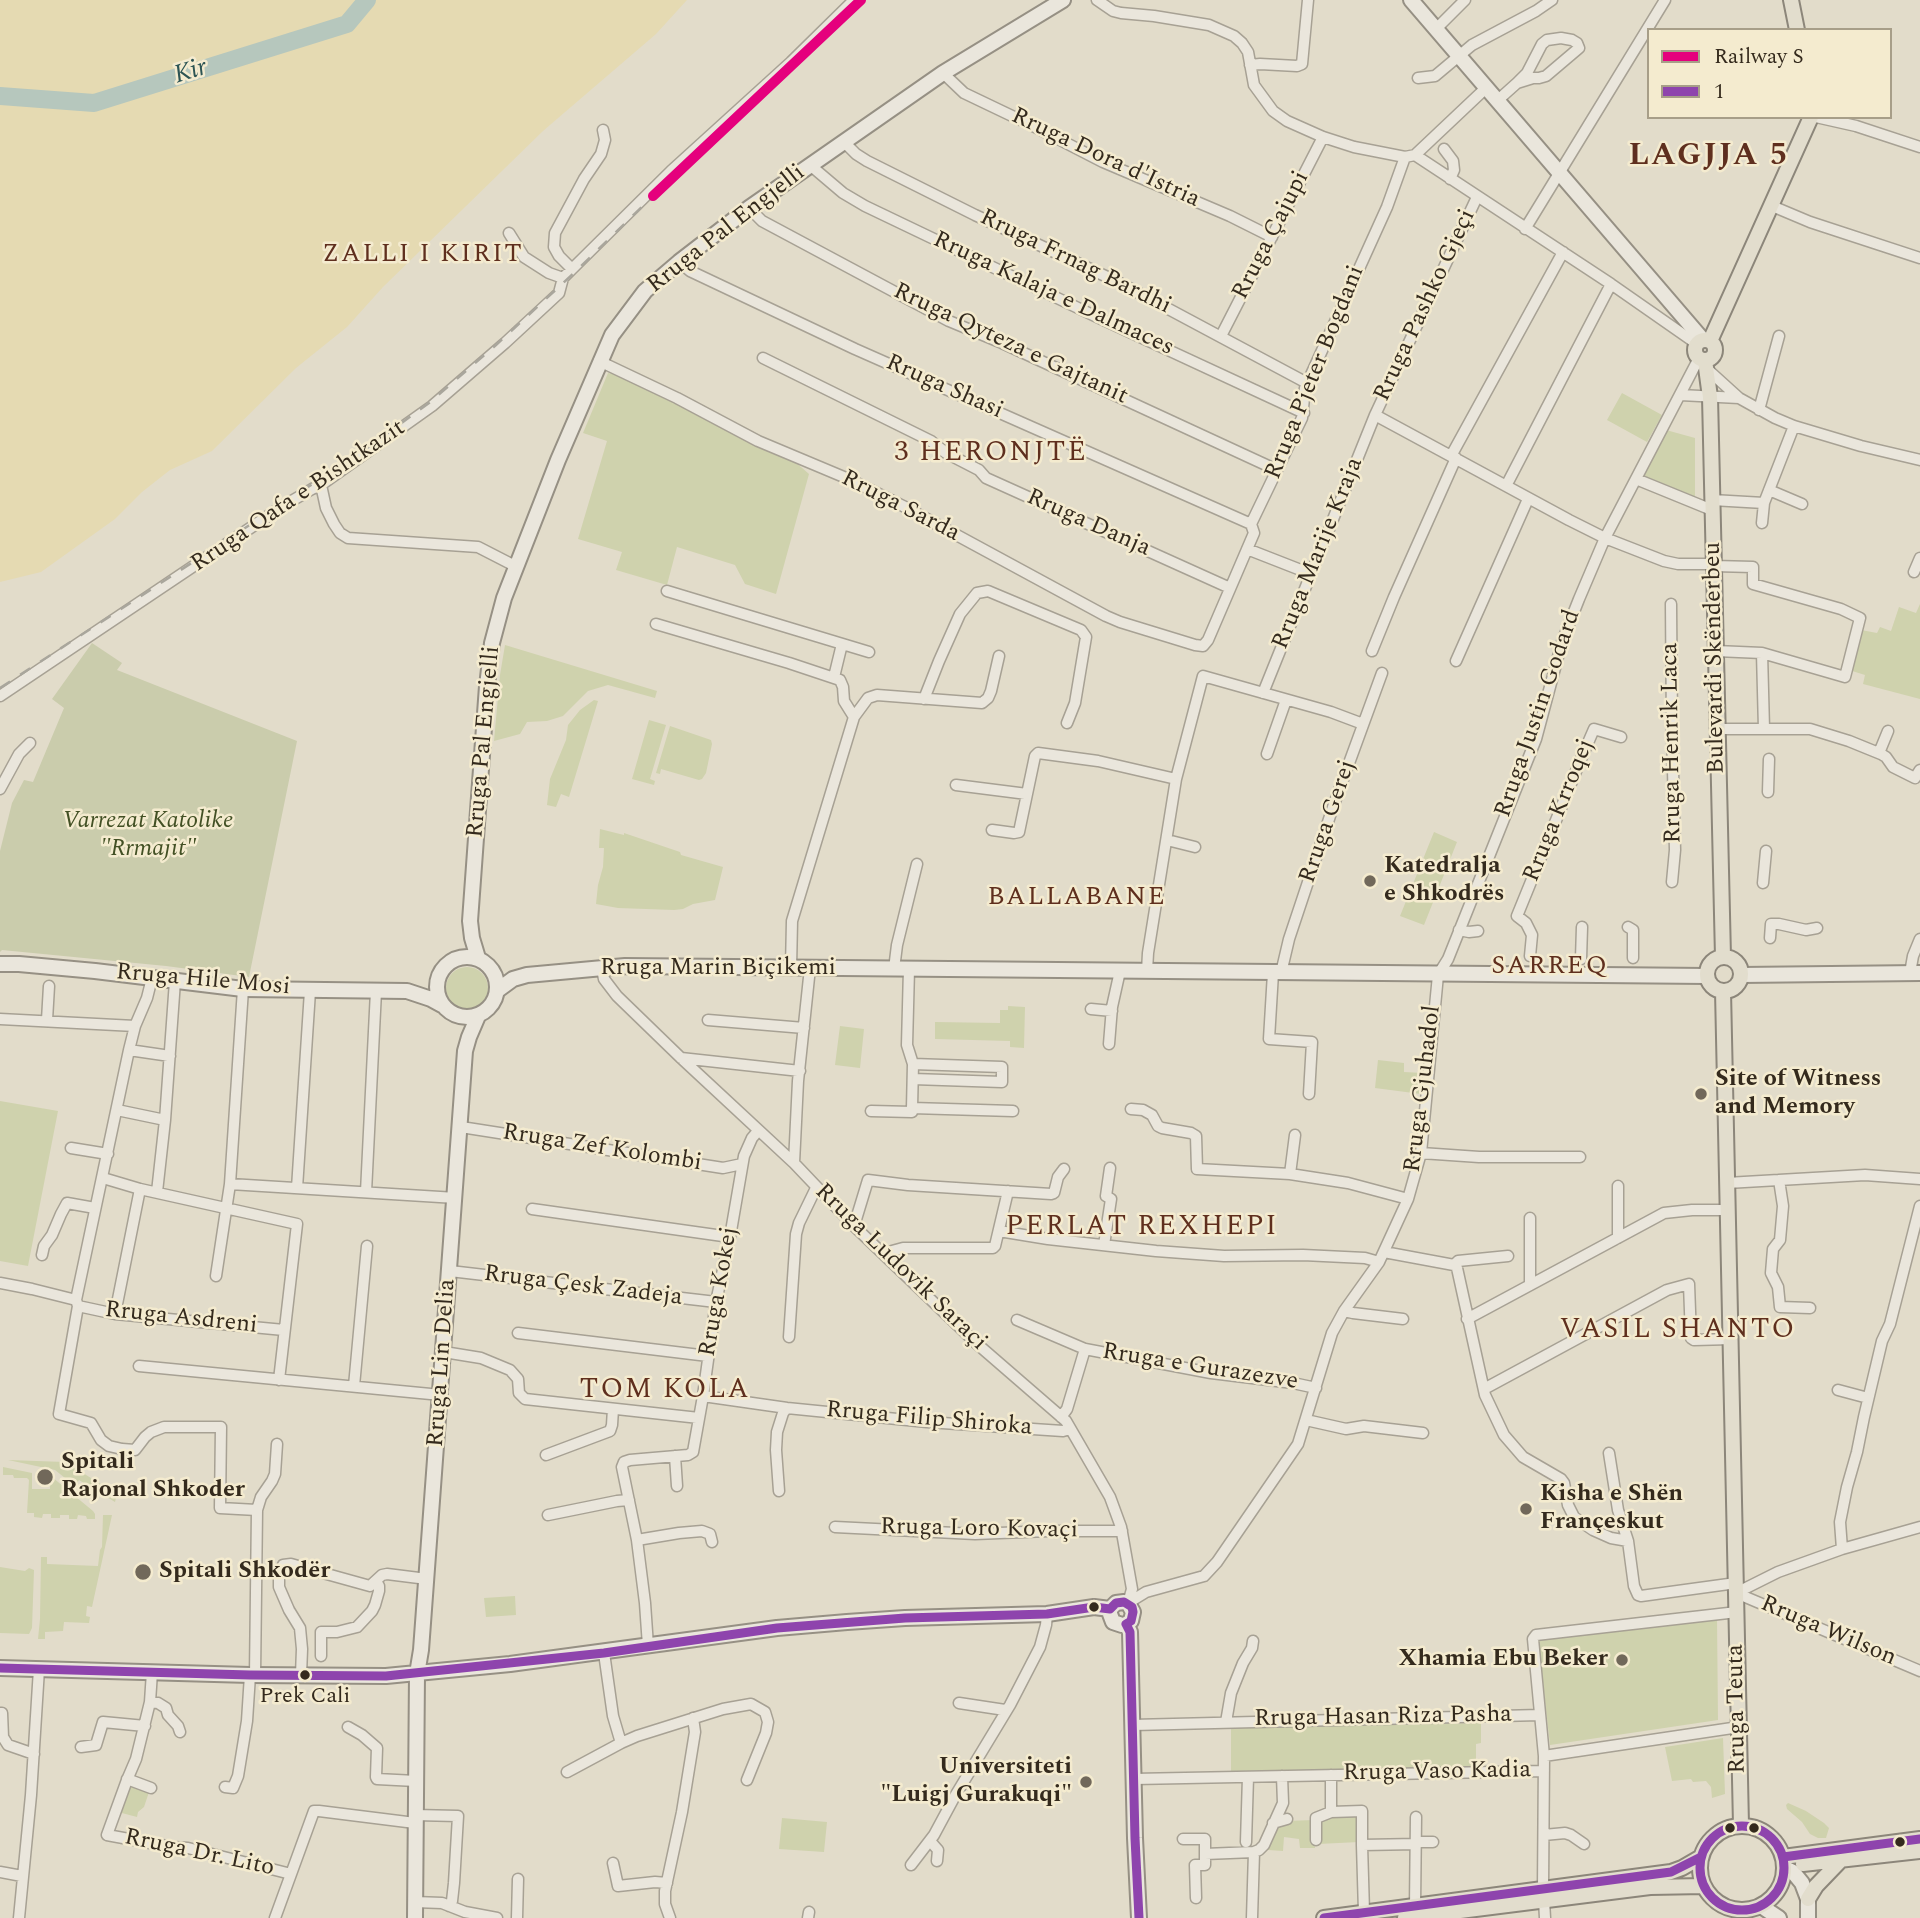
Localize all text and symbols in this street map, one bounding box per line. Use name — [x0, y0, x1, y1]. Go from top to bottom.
legend — [1647, 28, 1892, 119]
text: Railway S — [1714, 41, 1804, 73]
water label: Kir — [171, 53, 211, 93]
text: 1 — [1714, 76, 1725, 108]
street label: Rruga Dora d'Istria — [1006, 103, 1204, 215]
district label: LAGJJA 5 — [1629, 139, 1789, 177]
street label: Rruga Pal Engjelli — [642, 159, 812, 301]
street label: Rruga Çajupi — [1227, 167, 1317, 305]
street label: Rruga Frnag Bardhi — [975, 204, 1175, 322]
street label: Rruga Pashko Gjeçi — [1369, 205, 1483, 407]
street label: Rruga Kalaja e Dalmaces — [928, 226, 1178, 364]
district label: ZALLI I KIRIT — [324, 240, 522, 272]
street label: Rruga Pjeter Bogdani — [1260, 262, 1372, 484]
street label: Rruga Qyteza e Gajtanit — [888, 278, 1132, 412]
street label: Rruga Shasi — [881, 349, 1007, 427]
street label: Rruga Qafa e Bishtkazit — [186, 415, 412, 579]
district label: 3 HERONJTË — [896, 438, 1086, 472]
street label: Rruga Marije Kraja — [1267, 454, 1371, 654]
street label: Rruga Sarda — [836, 465, 964, 549]
street label: Rruga Danja — [1021, 484, 1155, 564]
street label: Bulevardi Skënderbeu — [1700, 542, 1732, 774]
street label: Rruga Justin Godard — [1490, 606, 1588, 822]
street label: Rruga Henrik Laca — [1657, 642, 1689, 844]
street label: Rruga Pal Engjelli — [462, 645, 508, 839]
street label: Rruga Krroqej — [1518, 735, 1602, 887]
street label: Rruga Gerej — [1295, 757, 1363, 887]
park label: Varrezat Katolike "Rrmajit" — [63, 808, 233, 864]
place label: Katedralja e Shkodrës — [1384, 853, 1505, 909]
marker: Katedralja e Shkodrës — [1362, 873, 1378, 889]
district label: BALLABANE — [989, 883, 1165, 915]
district label: SARREQ — [1492, 952, 1608, 984]
street label: Rruga Marin Biçikemi — [600, 955, 836, 983]
street label: Rruga Hile Mosi — [115, 959, 291, 1003]
street label: Rruga Gjuhadol — [1399, 1004, 1449, 1174]
place label: Site of Witness and Memory — [1715, 1066, 1881, 1122]
marker: Site of Witness and Memory — [1693, 1086, 1709, 1102]
street label: Rruga Zef Kolombi — [500, 1119, 704, 1179]
street label: Rruga Ludovik Saraçi — [808, 1178, 992, 1358]
district label: PERLAT REXHEPI — [1007, 1212, 1277, 1246]
street label: Rruga Kokej — [694, 1225, 746, 1359]
street label: Rruga Çesk Zadeja — [482, 1261, 684, 1313]
street label: Rruga Lin Delia — [423, 1278, 463, 1448]
street label: Rruga Asdreni — [103, 1297, 259, 1341]
district label: VASIL SHANTO — [1561, 1315, 1795, 1349]
street label: Rruga e Gurazezve — [1100, 1338, 1300, 1398]
district label: TOM KOLA — [581, 1375, 749, 1409]
street label: Rruga Filip Shiroka — [825, 1397, 1033, 1443]
place label: Spitali Rajonal Shkoder — [61, 1449, 245, 1505]
marker: Spitali Rajonal Shkoder — [35, 1467, 55, 1487]
place label: Kisha e Shën Françeskut — [1540, 1481, 1683, 1537]
marker: Kisha e Shën Françeskut — [1518, 1501, 1534, 1517]
street label: Rruga Loro Kovaçi — [880, 1514, 1078, 1546]
place label: Spitali Shkodër — [159, 1558, 330, 1586]
marker: Spitali Shkodër — [133, 1562, 153, 1582]
street label: Rruga Wilson — [1756, 1590, 1900, 1674]
unlabelled marker — [1087, 1600, 1101, 1614]
street label: Rruga Teuta — [1722, 1644, 1754, 1774]
place label: Xhamia Ebu Beker — [1398, 1646, 1608, 1674]
marker: Xhamia Ebu Beker — [1614, 1652, 1630, 1668]
marker: Prek Cali — [298, 1668, 312, 1682]
place label: Prek Cali — [260, 1685, 350, 1711]
street label: Rruga Hasan Riza Pasha — [1254, 1701, 1512, 1735]
place label: Universiteti "Luigj Gurakuqi" — [880, 1754, 1072, 1810]
street label: Rruga Vaso Kadia — [1343, 1757, 1531, 1789]
marker: Universiteti "Luigj Gurakuqi" — [1078, 1774, 1094, 1790]
unlabelled marker — [1723, 1821, 1737, 1835]
unlabelled marker — [1747, 1821, 1761, 1835]
street label: Rruga Dr. Lito — [121, 1824, 277, 1884]
unlabelled marker — [1893, 1835, 1907, 1849]

